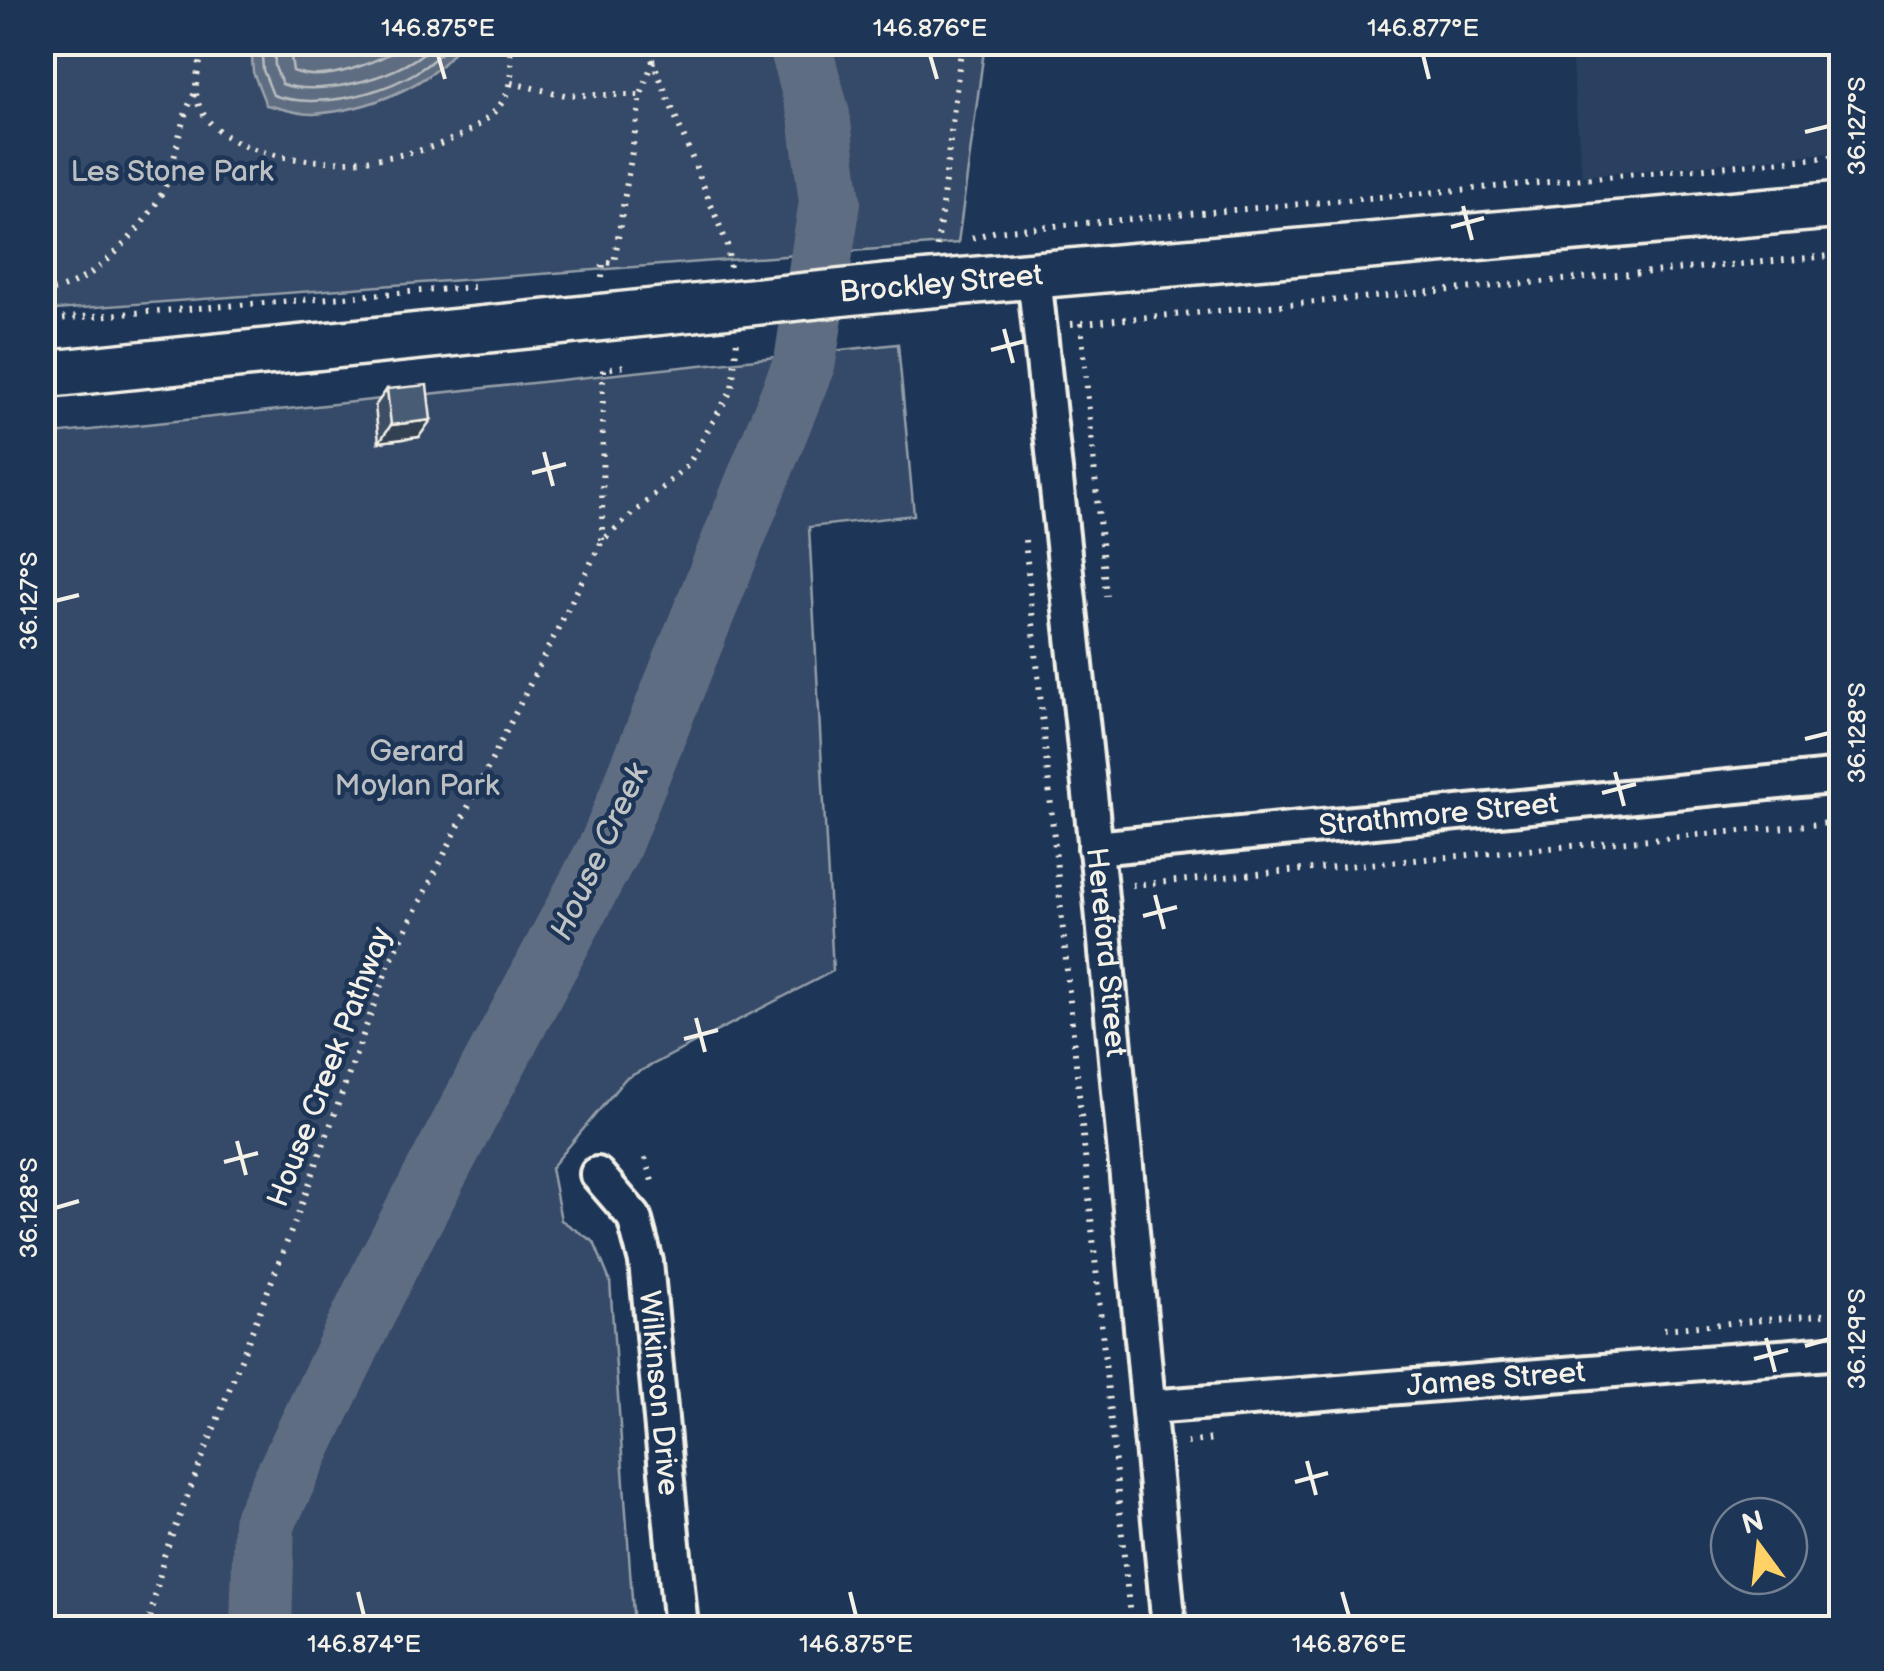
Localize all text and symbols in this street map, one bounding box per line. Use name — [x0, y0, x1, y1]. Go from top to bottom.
text: 146.875°E — [381, 13, 495, 44]
text: 146.876°E — [873, 13, 987, 44]
text: 146.877°E — [1367, 13, 1479, 44]
text: 36.127°S — [1842, 77, 1873, 175]
park label: Les Stone Park — [71, 154, 274, 190]
street label: Brockley Street — [838, 257, 1044, 311]
text: 36.127°S — [14, 552, 45, 650]
text: 36.128°S — [1842, 682, 1873, 784]
park label: Gerard Moylan Park — [335, 734, 500, 804]
water label: House Creek — [542, 756, 658, 946]
street label: Strathmore Street — [1317, 785, 1560, 844]
street label: Hereford Street — [1078, 846, 1134, 1059]
street label: House Creek Pathway — [260, 922, 400, 1212]
text: 36.128°S — [14, 1157, 45, 1259]
text: 36.129°S — [1842, 1288, 1873, 1390]
street label: Wilkinson Drive — [631, 1289, 686, 1497]
street label: James Street — [1405, 1354, 1587, 1405]
north arrow — [1709, 1496, 1809, 1596]
text: N — [1738, 1505, 1767, 1542]
text: 146.874°E — [307, 1629, 421, 1660]
text: 146.875°E — [799, 1629, 913, 1660]
text: 146.876°E — [1292, 1629, 1406, 1660]

